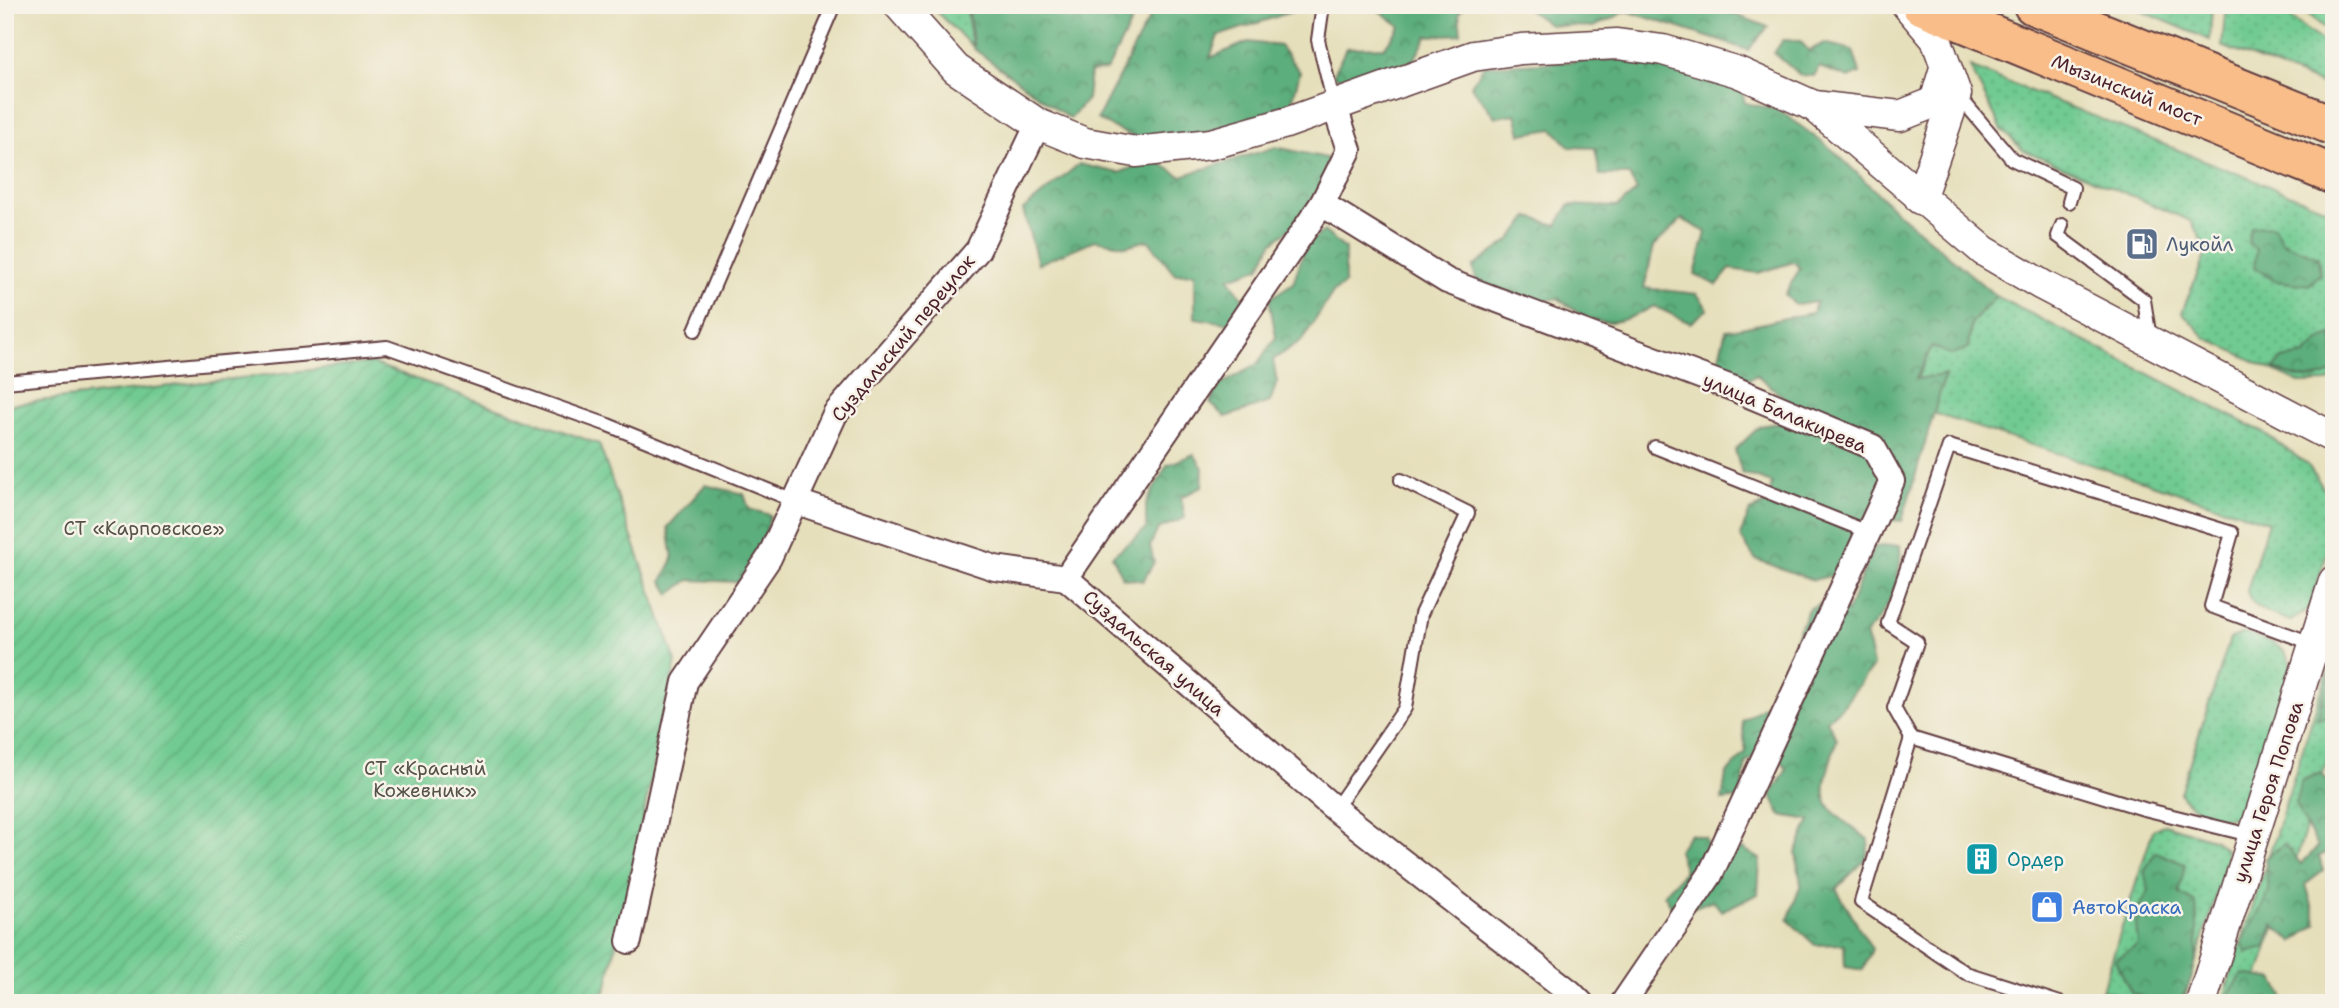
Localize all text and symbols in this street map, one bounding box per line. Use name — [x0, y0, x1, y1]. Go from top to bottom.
street label: Мызинский мост — [2048, 48, 2206, 132]
fuel station icon: Лукойл — [2123, 225, 2161, 263]
place label: Лукойл — [2166, 232, 2234, 257]
street label: Суздальский переулок — [826, 249, 980, 427]
street label: улица Балакирева — [1699, 367, 1871, 459]
park label: СТ «Карповское» — [63, 516, 225, 541]
street label: Суздальская улица — [1078, 584, 1230, 722]
street label: улица Героя Попова — [2227, 698, 2309, 886]
park label: СТ «Красный Кожевник» — [364, 756, 486, 803]
building icon: Ордер — [1963, 840, 2001, 878]
place label: Ордер — [2007, 847, 2064, 872]
shop icon: АвтоКраска — [2028, 888, 2066, 926]
place label: АвтоКраска — [2072, 895, 2182, 920]

